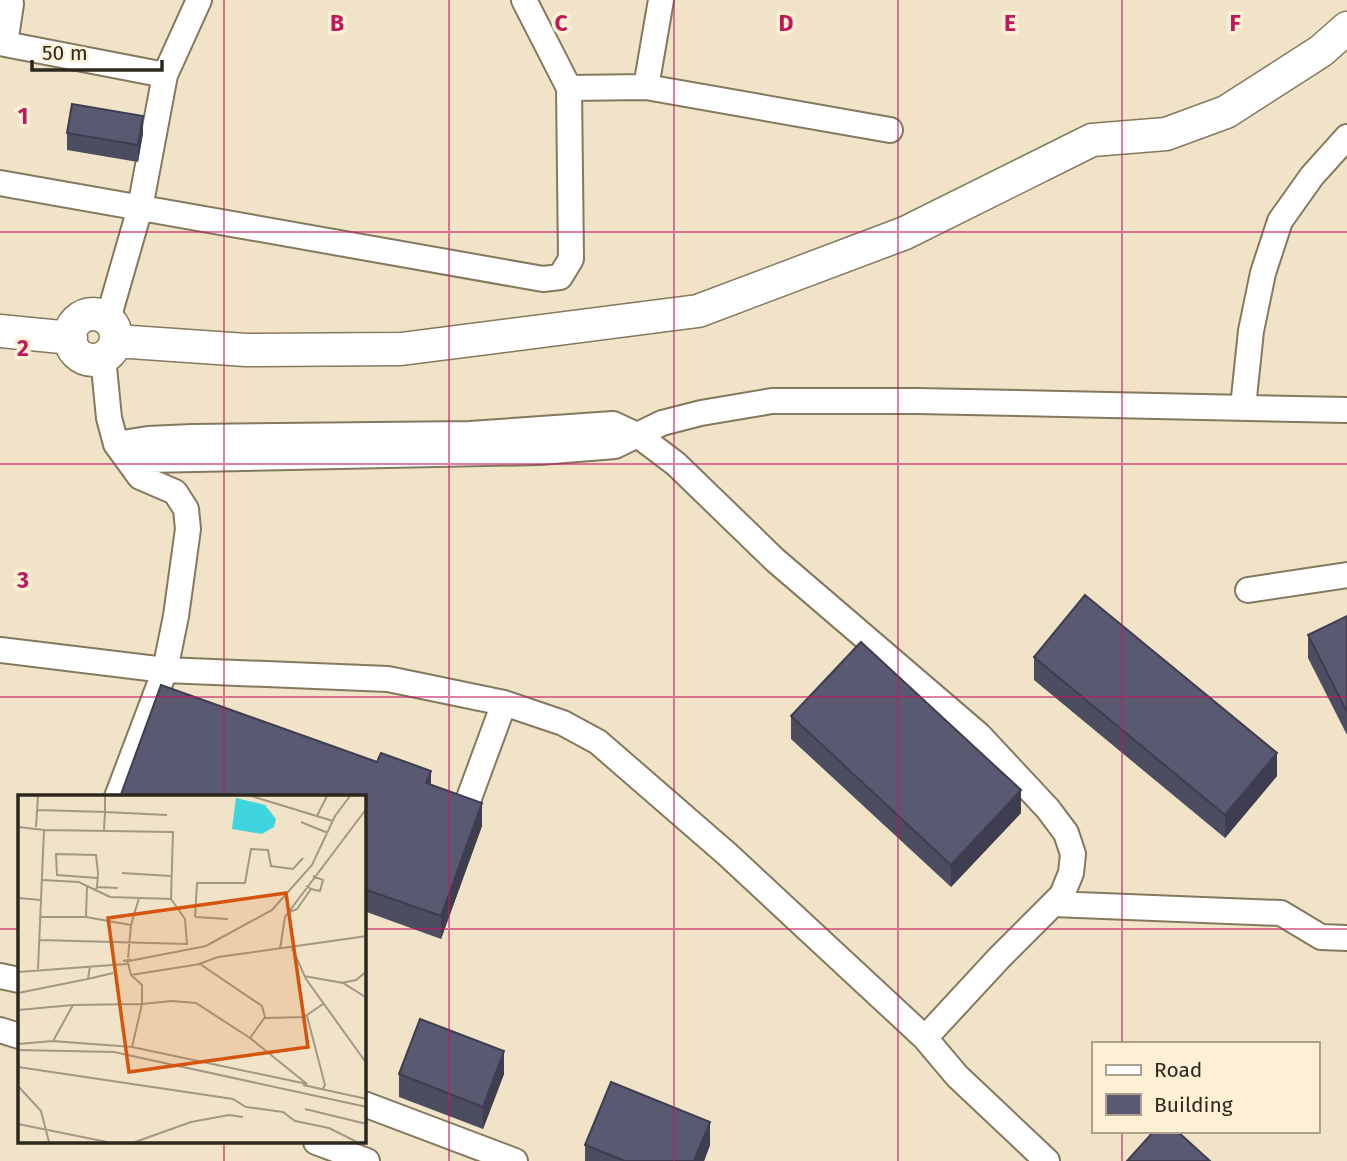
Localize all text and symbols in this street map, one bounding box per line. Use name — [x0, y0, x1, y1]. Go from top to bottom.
text: B — [330, 9, 344, 37]
text: C — [554, 9, 568, 37]
text: D — [779, 9, 794, 37]
text: E — [1004, 9, 1016, 37]
text: F — [1229, 9, 1241, 37]
scale bar — [32, 28, 161, 72]
text: 50 m — [42, 40, 88, 66]
text: 1 — [18, 102, 28, 130]
text: 2 — [17, 334, 29, 362]
text: 3 — [16, 566, 29, 594]
inset map — [18, 795, 366, 1144]
legend — [1092, 1042, 1319, 1133]
text: Road — [1154, 1057, 1202, 1083]
text: Building — [1154, 1092, 1233, 1118]

